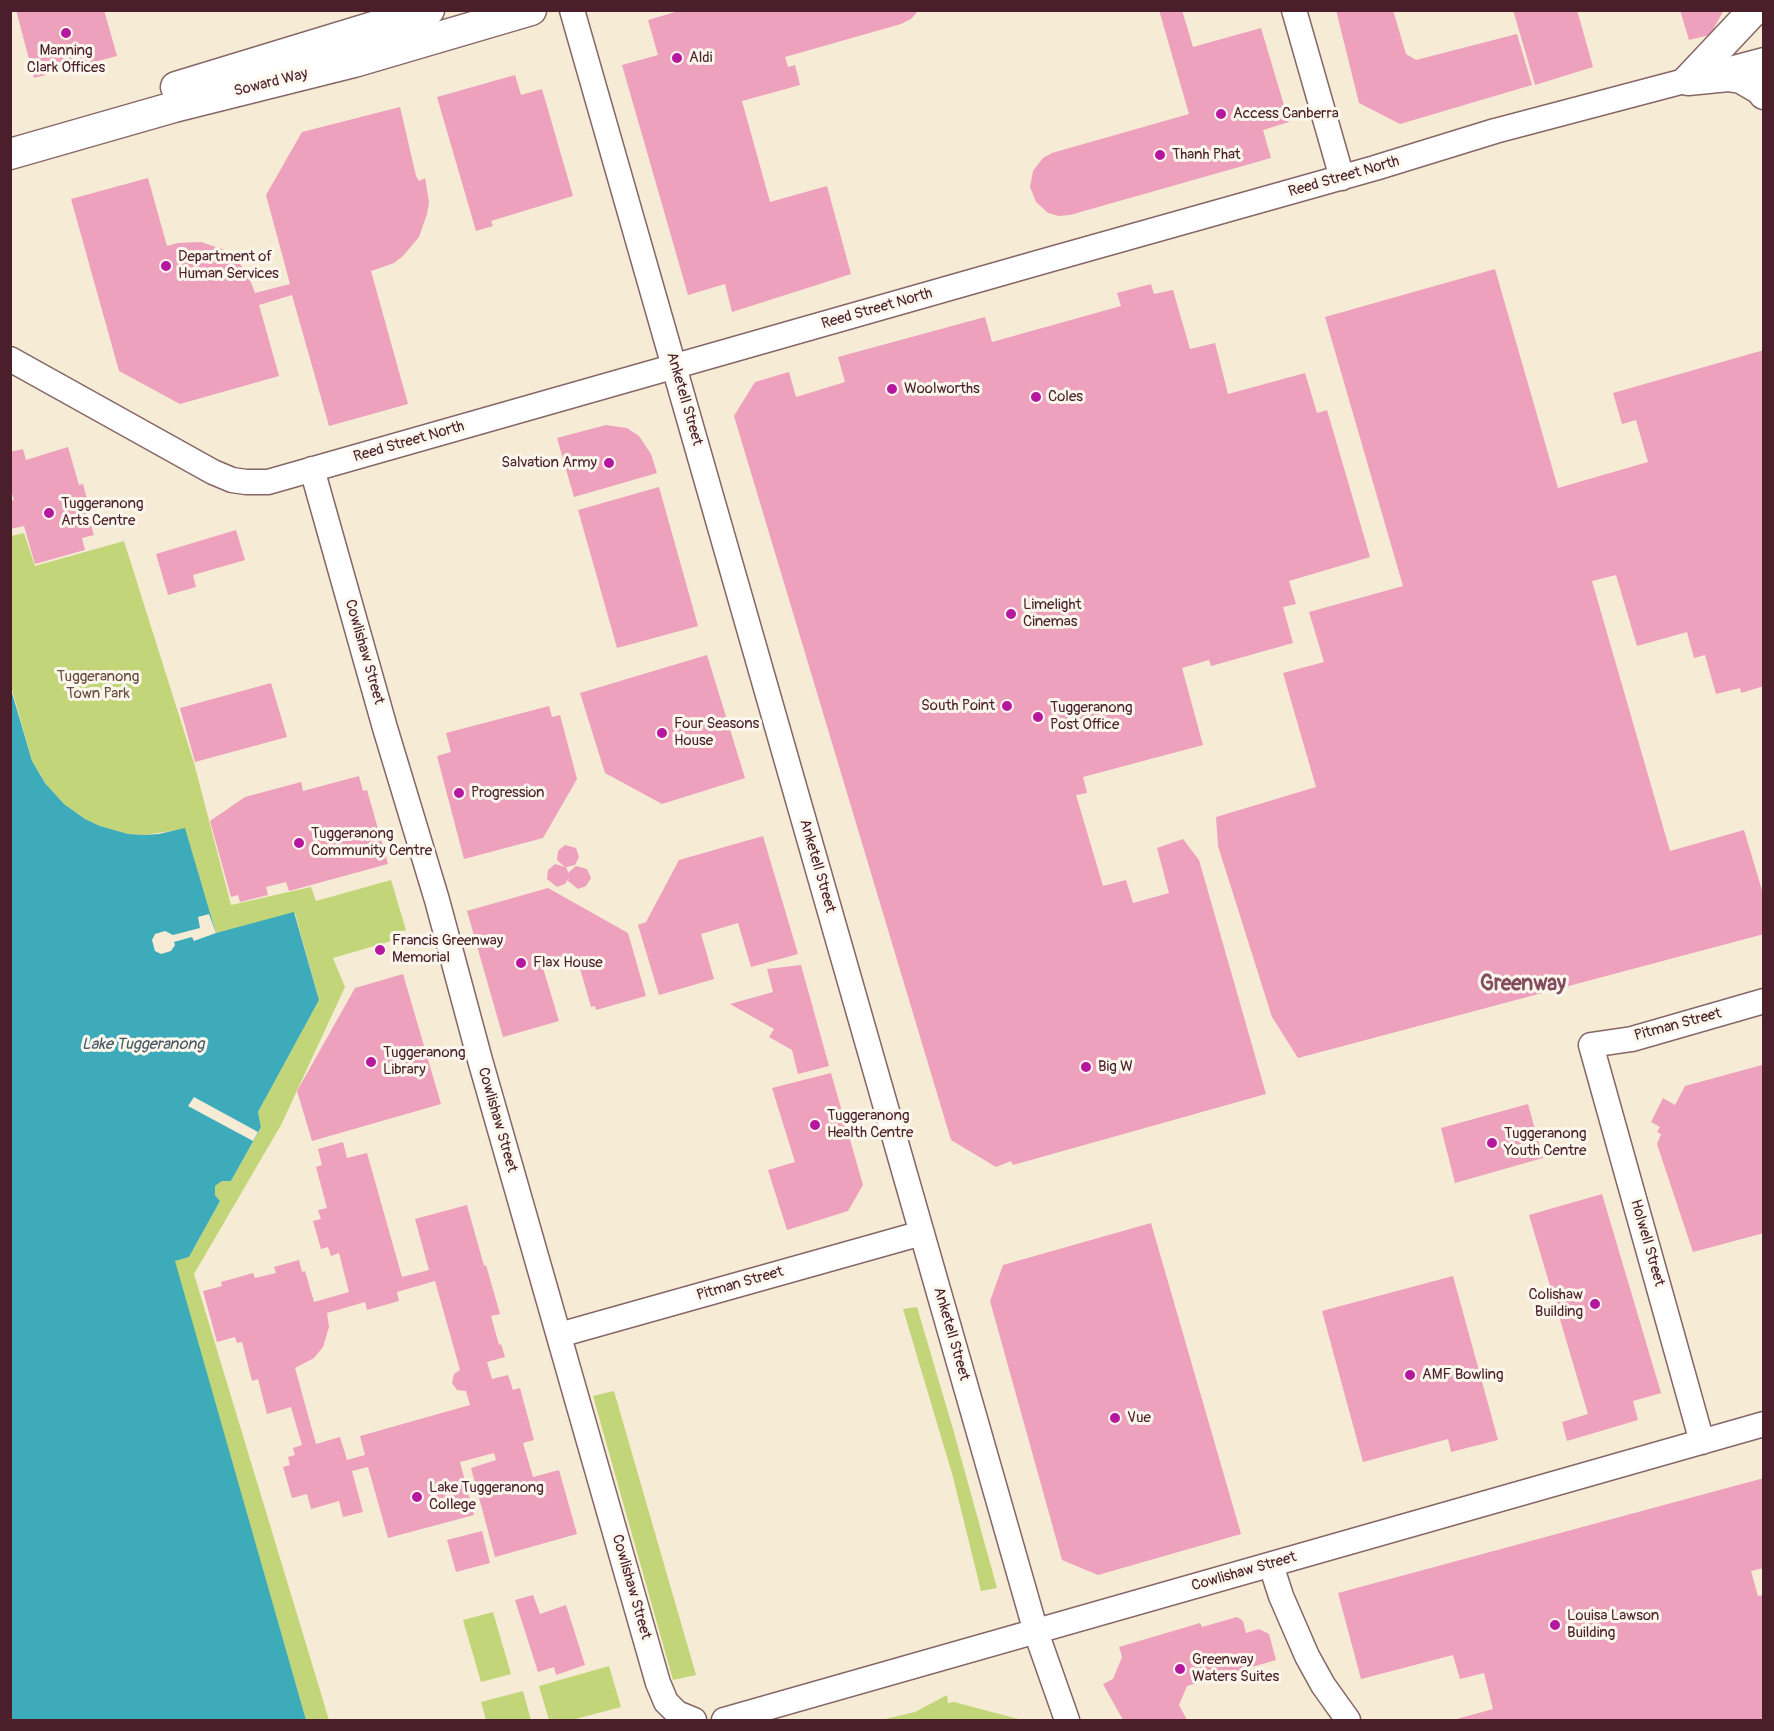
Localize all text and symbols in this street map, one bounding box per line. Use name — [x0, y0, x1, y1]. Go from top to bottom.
marker: Manning Clark Offices — [59, 26, 73, 40]
place label: Manning Clark Offices — [27, 42, 105, 77]
place label: Aldi — [689, 49, 712, 67]
marker: Aldi — [670, 51, 684, 65]
street label: Soward Way — [232, 65, 310, 101]
place label: Access Canberra — [1233, 105, 1339, 123]
marker: Access Canberra — [1214, 107, 1228, 121]
place label: Thanh Phat — [1172, 146, 1241, 164]
marker: Thanh Phat — [1153, 148, 1167, 162]
street label: Reed Street North — [1286, 153, 1402, 201]
place label: Department of Human Services — [178, 248, 279, 283]
marker: Department of Human Services — [159, 259, 173, 273]
street label: Reed Street North — [819, 285, 935, 333]
street label: Anketell Street — [662, 350, 706, 448]
place label: Woolworths — [904, 380, 980, 398]
marker: Woolworths — [885, 382, 899, 396]
place label: Coles — [1048, 388, 1083, 406]
marker: Coles — [1029, 390, 1043, 404]
street label: Reed Street North — [351, 418, 467, 466]
place label: Salvation Army — [501, 454, 597, 472]
marker: Salvation Army — [602, 456, 616, 470]
place label: Tuggeranong Arts Centre — [61, 495, 144, 530]
marker: Tuggeranong Arts Centre — [42, 506, 56, 520]
place label: Limelight Cinemas — [1023, 596, 1081, 631]
street label: Cowlishaw Street — [340, 597, 388, 707]
marker: Limelight Cinemas — [1004, 607, 1018, 621]
park label: Tuggeranong Town Park — [57, 668, 139, 703]
place label: South Point — [921, 697, 995, 715]
marker: South Point — [1000, 699, 1014, 713]
place label: Tuggeranong Post Office — [1050, 699, 1133, 734]
marker: Tuggeranong Post Office — [1031, 710, 1045, 724]
place label: Four Seasons House — [674, 715, 759, 750]
marker: Four Seasons House — [655, 726, 669, 740]
place label: Progression — [471, 784, 545, 802]
marker: Progression — [452, 786, 466, 800]
street label: Anketell Street — [795, 817, 839, 915]
place label: Tuggeranong Community Centre — [311, 825, 432, 860]
marker: Tuggeranong Community Centre — [292, 836, 306, 850]
place label: Francis Greenway Memorial — [392, 932, 503, 967]
marker: Francis Greenway Memorial — [373, 943, 387, 957]
place label: Flax House — [533, 954, 603, 972]
marker: Flax House — [514, 956, 528, 970]
district label: Greenway — [1480, 972, 1566, 998]
street label: Pitman Street — [1633, 1005, 1723, 1045]
water label: Lake Tuggeranong — [82, 1035, 204, 1055]
place label: Tuggeranong Library — [383, 1044, 466, 1079]
marker: Tuggeranong Library — [364, 1055, 378, 1069]
place label: Big W — [1098, 1058, 1133, 1076]
marker: Big W — [1079, 1060, 1093, 1074]
street label: Cowlishaw Street — [473, 1065, 521, 1175]
place label: Tuggeranong Health Centre — [827, 1107, 913, 1142]
marker: Tuggeranong Health Centre — [808, 1118, 822, 1132]
place label: Tuggeranong Youth Centre — [1504, 1125, 1587, 1160]
marker: Tuggeranong Youth Centre — [1485, 1136, 1499, 1150]
street label: Holwell Street — [1626, 1197, 1668, 1289]
street label: Pitman Street — [695, 1263, 785, 1305]
street label: Anketell Street — [929, 1285, 973, 1383]
place label: Colishaw Building — [1529, 1286, 1583, 1321]
marker: Colishaw Building — [1588, 1297, 1602, 1311]
place label: AMF Bowling — [1422, 1366, 1503, 1384]
marker: AMF Bowling — [1403, 1368, 1417, 1382]
place label: Vue — [1127, 1409, 1151, 1427]
marker: Vue — [1108, 1411, 1122, 1425]
place label: Lake Tuggeranong College — [429, 1479, 544, 1514]
marker: Lake Tuggeranong College — [410, 1490, 424, 1504]
street label: Cowlishaw Street — [607, 1532, 655, 1642]
street label: Cowlishaw Street — [1189, 1548, 1299, 1596]
place label: Louisa Lawson Building — [1567, 1607, 1659, 1642]
marker: Louisa Lawson Building — [1548, 1618, 1562, 1632]
place label: Greenway Waters Suites — [1192, 1651, 1279, 1686]
marker: Greenway Waters Suites — [1173, 1662, 1187, 1676]

